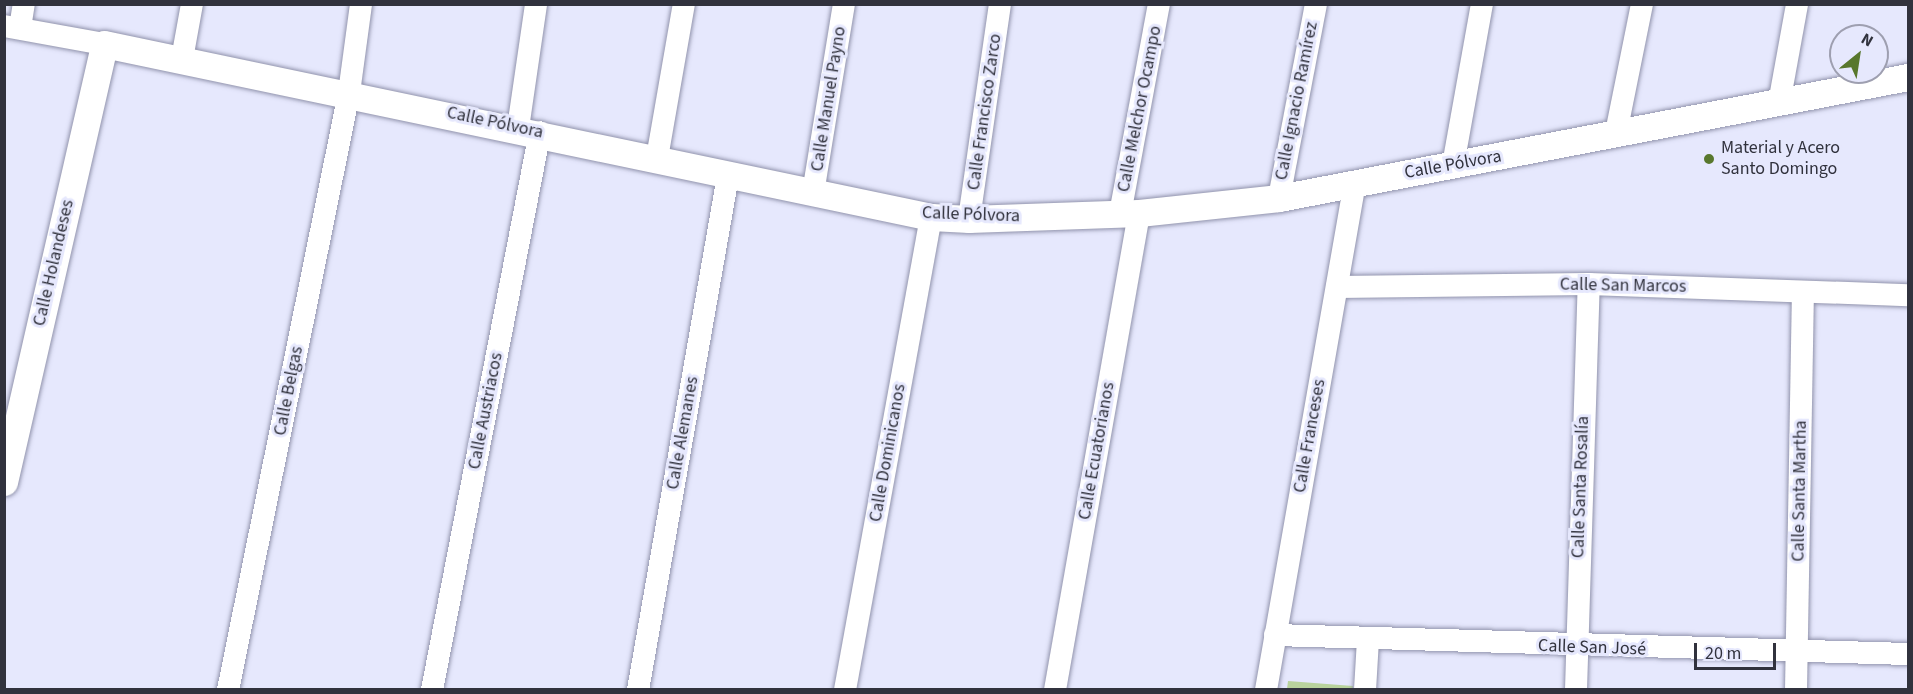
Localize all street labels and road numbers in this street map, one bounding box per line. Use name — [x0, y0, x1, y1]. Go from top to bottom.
street label: Calle Ignacio Ramírez — [1271, 20, 1323, 182]
street label: Calle Melchor Ocampo — [1113, 24, 1167, 194]
street label: Calle Manuel Payno — [807, 25, 851, 173]
street label: Calle Francisco Zarco — [963, 32, 1007, 192]
street label: Calle Pólvora — [445, 102, 545, 144]
street label: Calle Pólvora — [1403, 146, 1503, 184]
street label: Calle Holandeses — [29, 198, 79, 328]
street label: Calle Pólvora — [922, 202, 1020, 228]
street label: Calle San Marcos — [1560, 274, 1686, 298]
street label: Calle Belgas — [270, 344, 308, 438]
street label: Calle Austriacos — [464, 351, 508, 471]
street label: Calle Alemanes — [662, 375, 704, 491]
street label: Calle Franceses — [1289, 377, 1331, 495]
street label: Calle Ecuatorianos — [1074, 380, 1120, 522]
street label: Calle Dominicanos — [865, 382, 911, 524]
street label: Calle Santa Rosalía — [1568, 415, 1594, 559]
street label: Calle Santa Martha — [1788, 420, 1812, 562]
street label: Calle San José — [1538, 635, 1646, 661]

